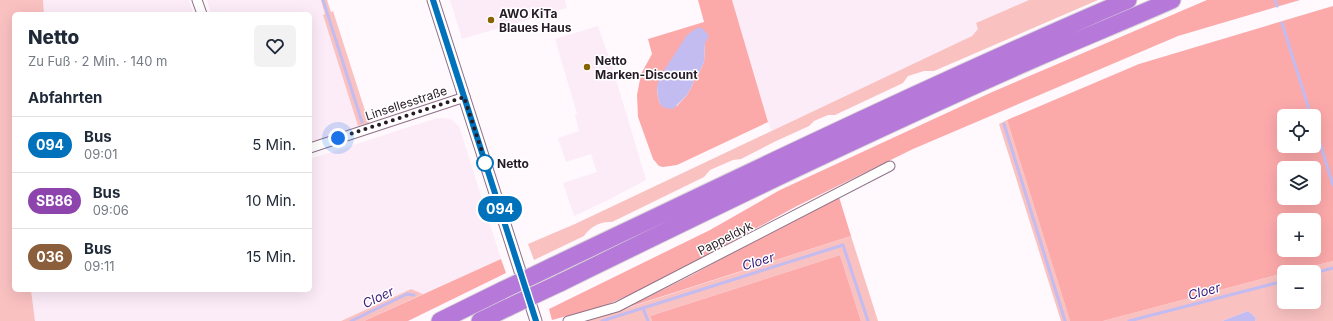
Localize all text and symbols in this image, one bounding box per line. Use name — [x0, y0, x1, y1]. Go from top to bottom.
place label: AWO KiTa Blaues Haus — [499, 6, 572, 35]
marker: AWO KiTa Blaues Haus — [486, 15, 496, 25]
button: heart — [254, 25, 296, 67]
text: Netto — [28, 26, 79, 49]
text: Zu Fuß · 2 Min. · 140 m — [28, 53, 167, 69]
place label: Netto Marken-Discount — [595, 53, 698, 82]
marker: Netto Marken-Discount — [582, 62, 592, 72]
street label: Linsellesstraße — [363, 83, 449, 123]
text: Abfahrten — [28, 88, 102, 107]
map controls — [1277, 109, 1321, 309]
button: locate — [1277, 109, 1321, 153]
text: Bus — [84, 127, 112, 146]
your location — [328, 128, 348, 148]
text: 5 Min. — [252, 135, 296, 154]
text: 094 — [36, 136, 64, 153]
text: 09:01 — [84, 146, 118, 162]
marker: Netto — [476, 154, 494, 172]
place label: Netto — [497, 156, 529, 171]
button: layers — [1277, 161, 1321, 205]
text: Bus — [93, 183, 120, 202]
text: 10 Min. — [246, 191, 296, 210]
text: SB86 — [36, 192, 73, 209]
line badge: 094 — [477, 196, 523, 222]
text: 094 — [486, 200, 514, 217]
text: 09:06 — [93, 202, 129, 218]
button: + — [1277, 213, 1321, 257]
street label: Pappeldyk — [695, 218, 755, 258]
text: Bus — [84, 239, 112, 258]
text: 15 Min. — [246, 247, 296, 266]
text: 036 — [36, 248, 64, 265]
water label: Cloer — [740, 248, 777, 273]
text: 09:11 — [84, 258, 115, 274]
button: − — [1277, 265, 1321, 309]
water label: Cloer — [1186, 279, 1223, 303]
water label: Cloer — [360, 282, 397, 311]

